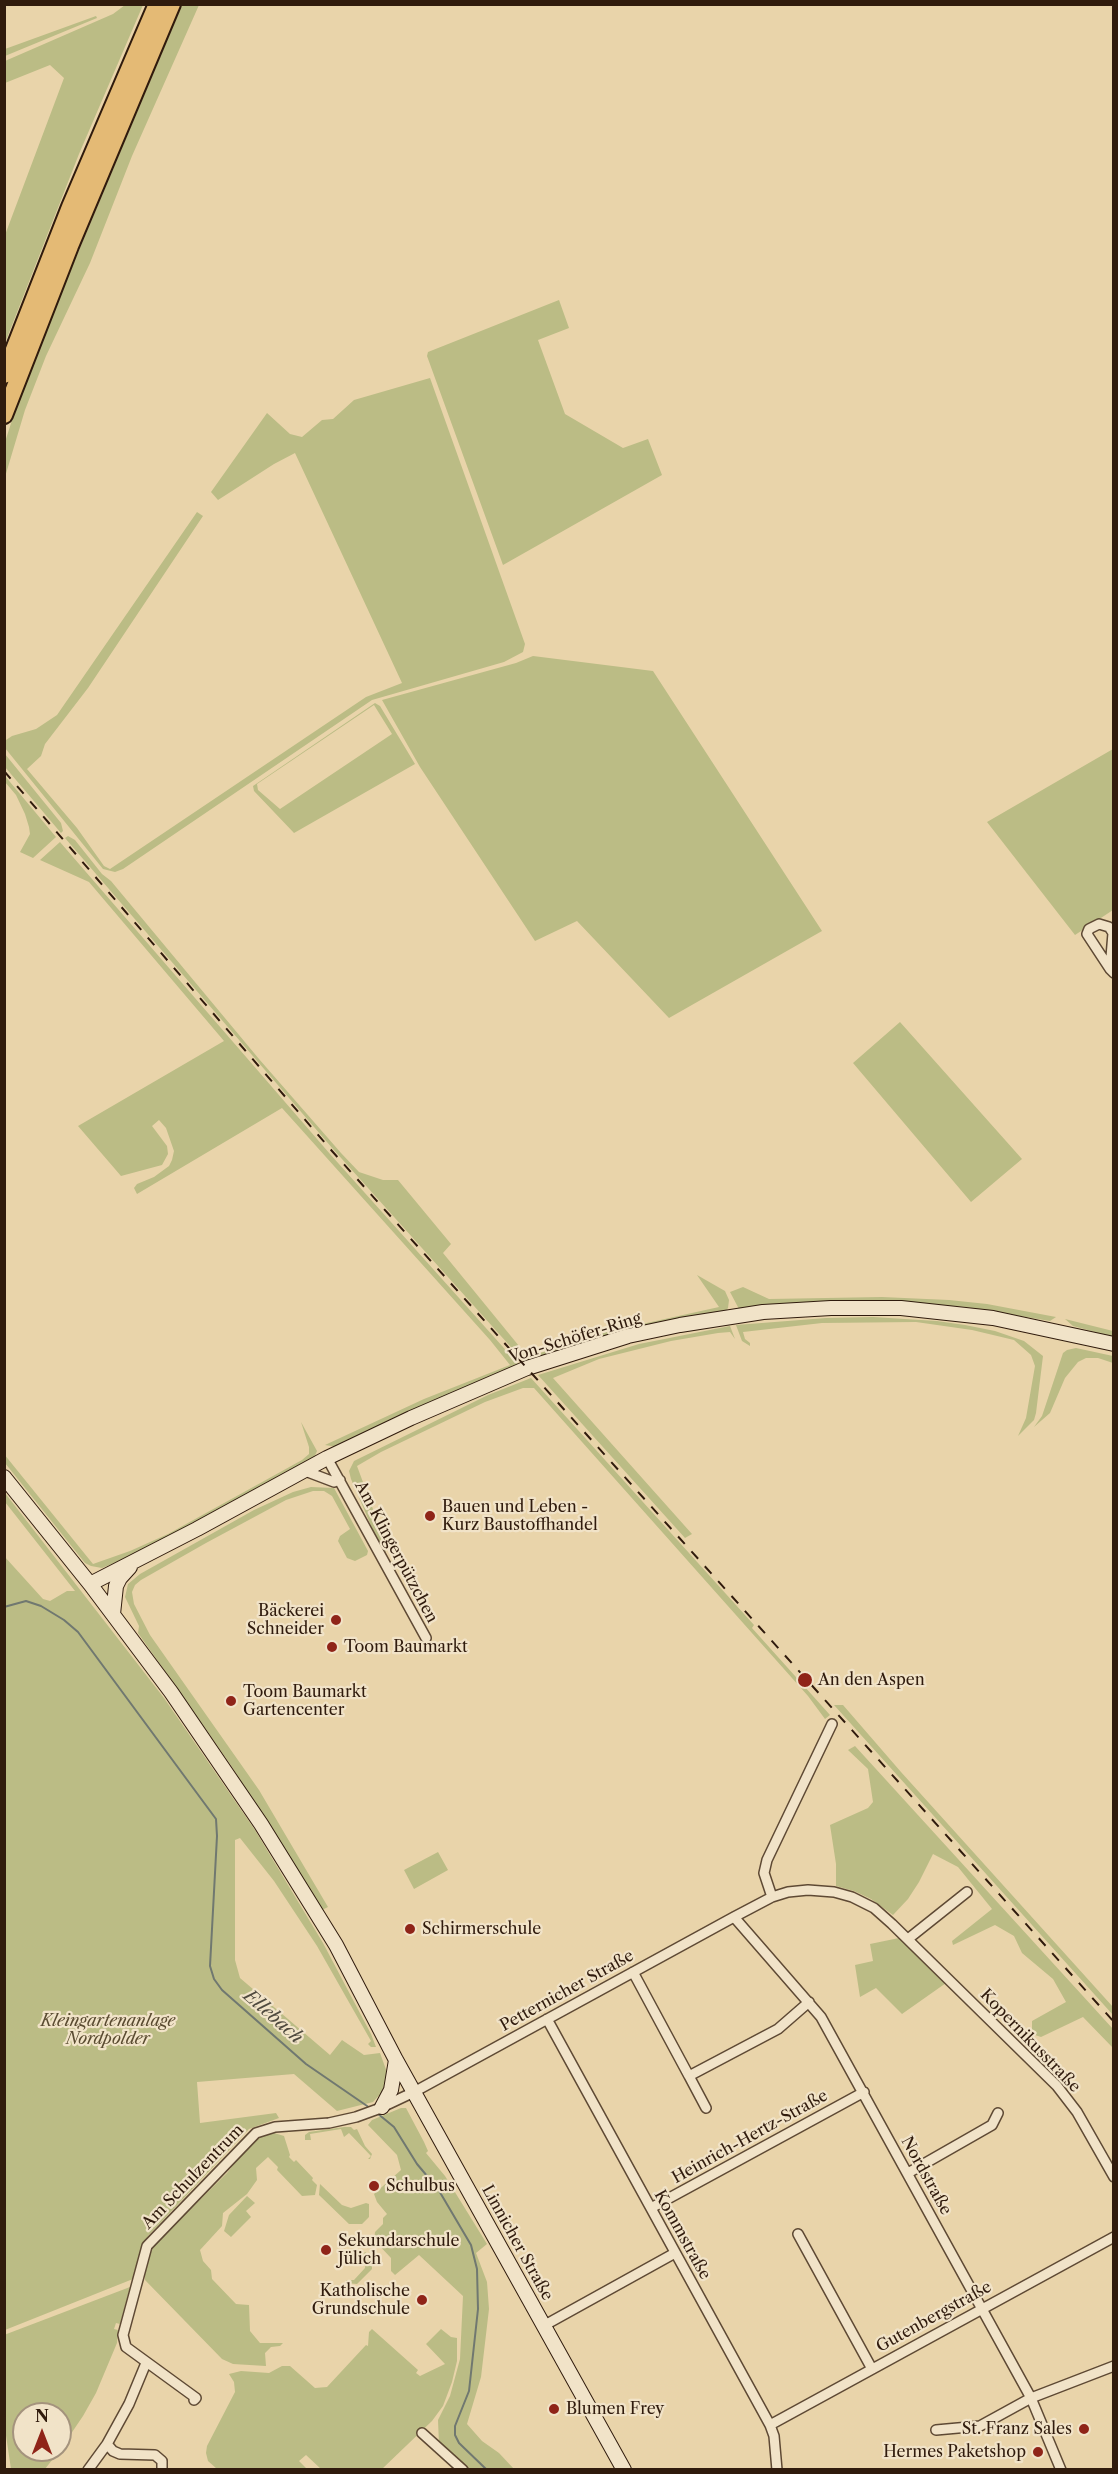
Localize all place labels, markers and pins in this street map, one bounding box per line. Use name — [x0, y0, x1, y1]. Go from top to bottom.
place label: Bauen und Leben - Kurz Baustoffhandel — [442, 1497, 598, 1535]
marker: Bauen und Leben - Kurz Baustoffhandel — [423, 1509, 437, 1523]
place label: Bäckerei Schneider — [247, 1601, 324, 1639]
marker: Bäckerei Schneider — [329, 1613, 343, 1627]
place label: Toom Baumarkt — [344, 1637, 468, 1657]
marker: Toom Baumarkt — [325, 1640, 339, 1654]
place label: An den Aspen — [818, 1670, 925, 1690]
marker: An den Aspen — [796, 1671, 814, 1689]
place label: Toom Baumarkt Gartencenter — [243, 1682, 367, 1720]
marker: Toom Baumarkt Gartencenter — [224, 1694, 238, 1708]
place label: Schirmerschule — [422, 1919, 541, 1939]
marker: Schirmerschule — [403, 1922, 417, 1936]
place label: Schulbus — [386, 2176, 455, 2196]
marker: Schulbus — [367, 2179, 381, 2193]
place label: Sekundarschule Jülich — [338, 2231, 460, 2269]
marker: Sekundarschule Jülich — [319, 2243, 333, 2257]
place label: Katholische Grundschule — [312, 2281, 410, 2319]
marker: Katholische Grundschule — [415, 2293, 429, 2307]
place label: Blumen Frey — [566, 2399, 664, 2419]
marker: Blumen Frey — [547, 2402, 561, 2416]
place label: St. Franz Sales — [962, 2419, 1072, 2439]
marker: St. Franz Sales — [1077, 2422, 1091, 2436]
place label: Hermes Paketshop — [883, 2442, 1026, 2462]
marker: Hermes Paketshop — [1031, 2445, 1045, 2459]

